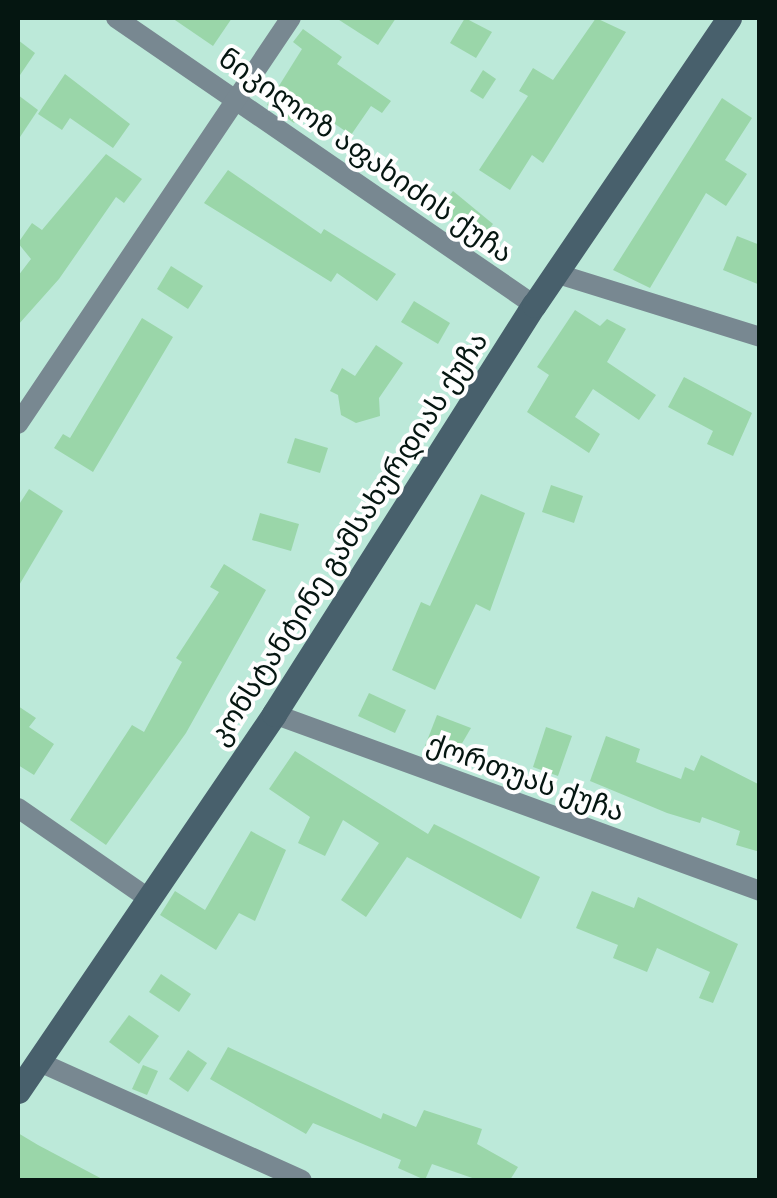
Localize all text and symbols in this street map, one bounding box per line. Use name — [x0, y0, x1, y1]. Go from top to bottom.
street label: ნიკილოზ აფახიძის ქუჩა — [213, 41, 519, 269]
street label: კონსტანტინე გამსახურდიას ქუჩა — [202, 325, 494, 751]
street label: ქორთუას ქუჩა — [423, 726, 629, 828]

